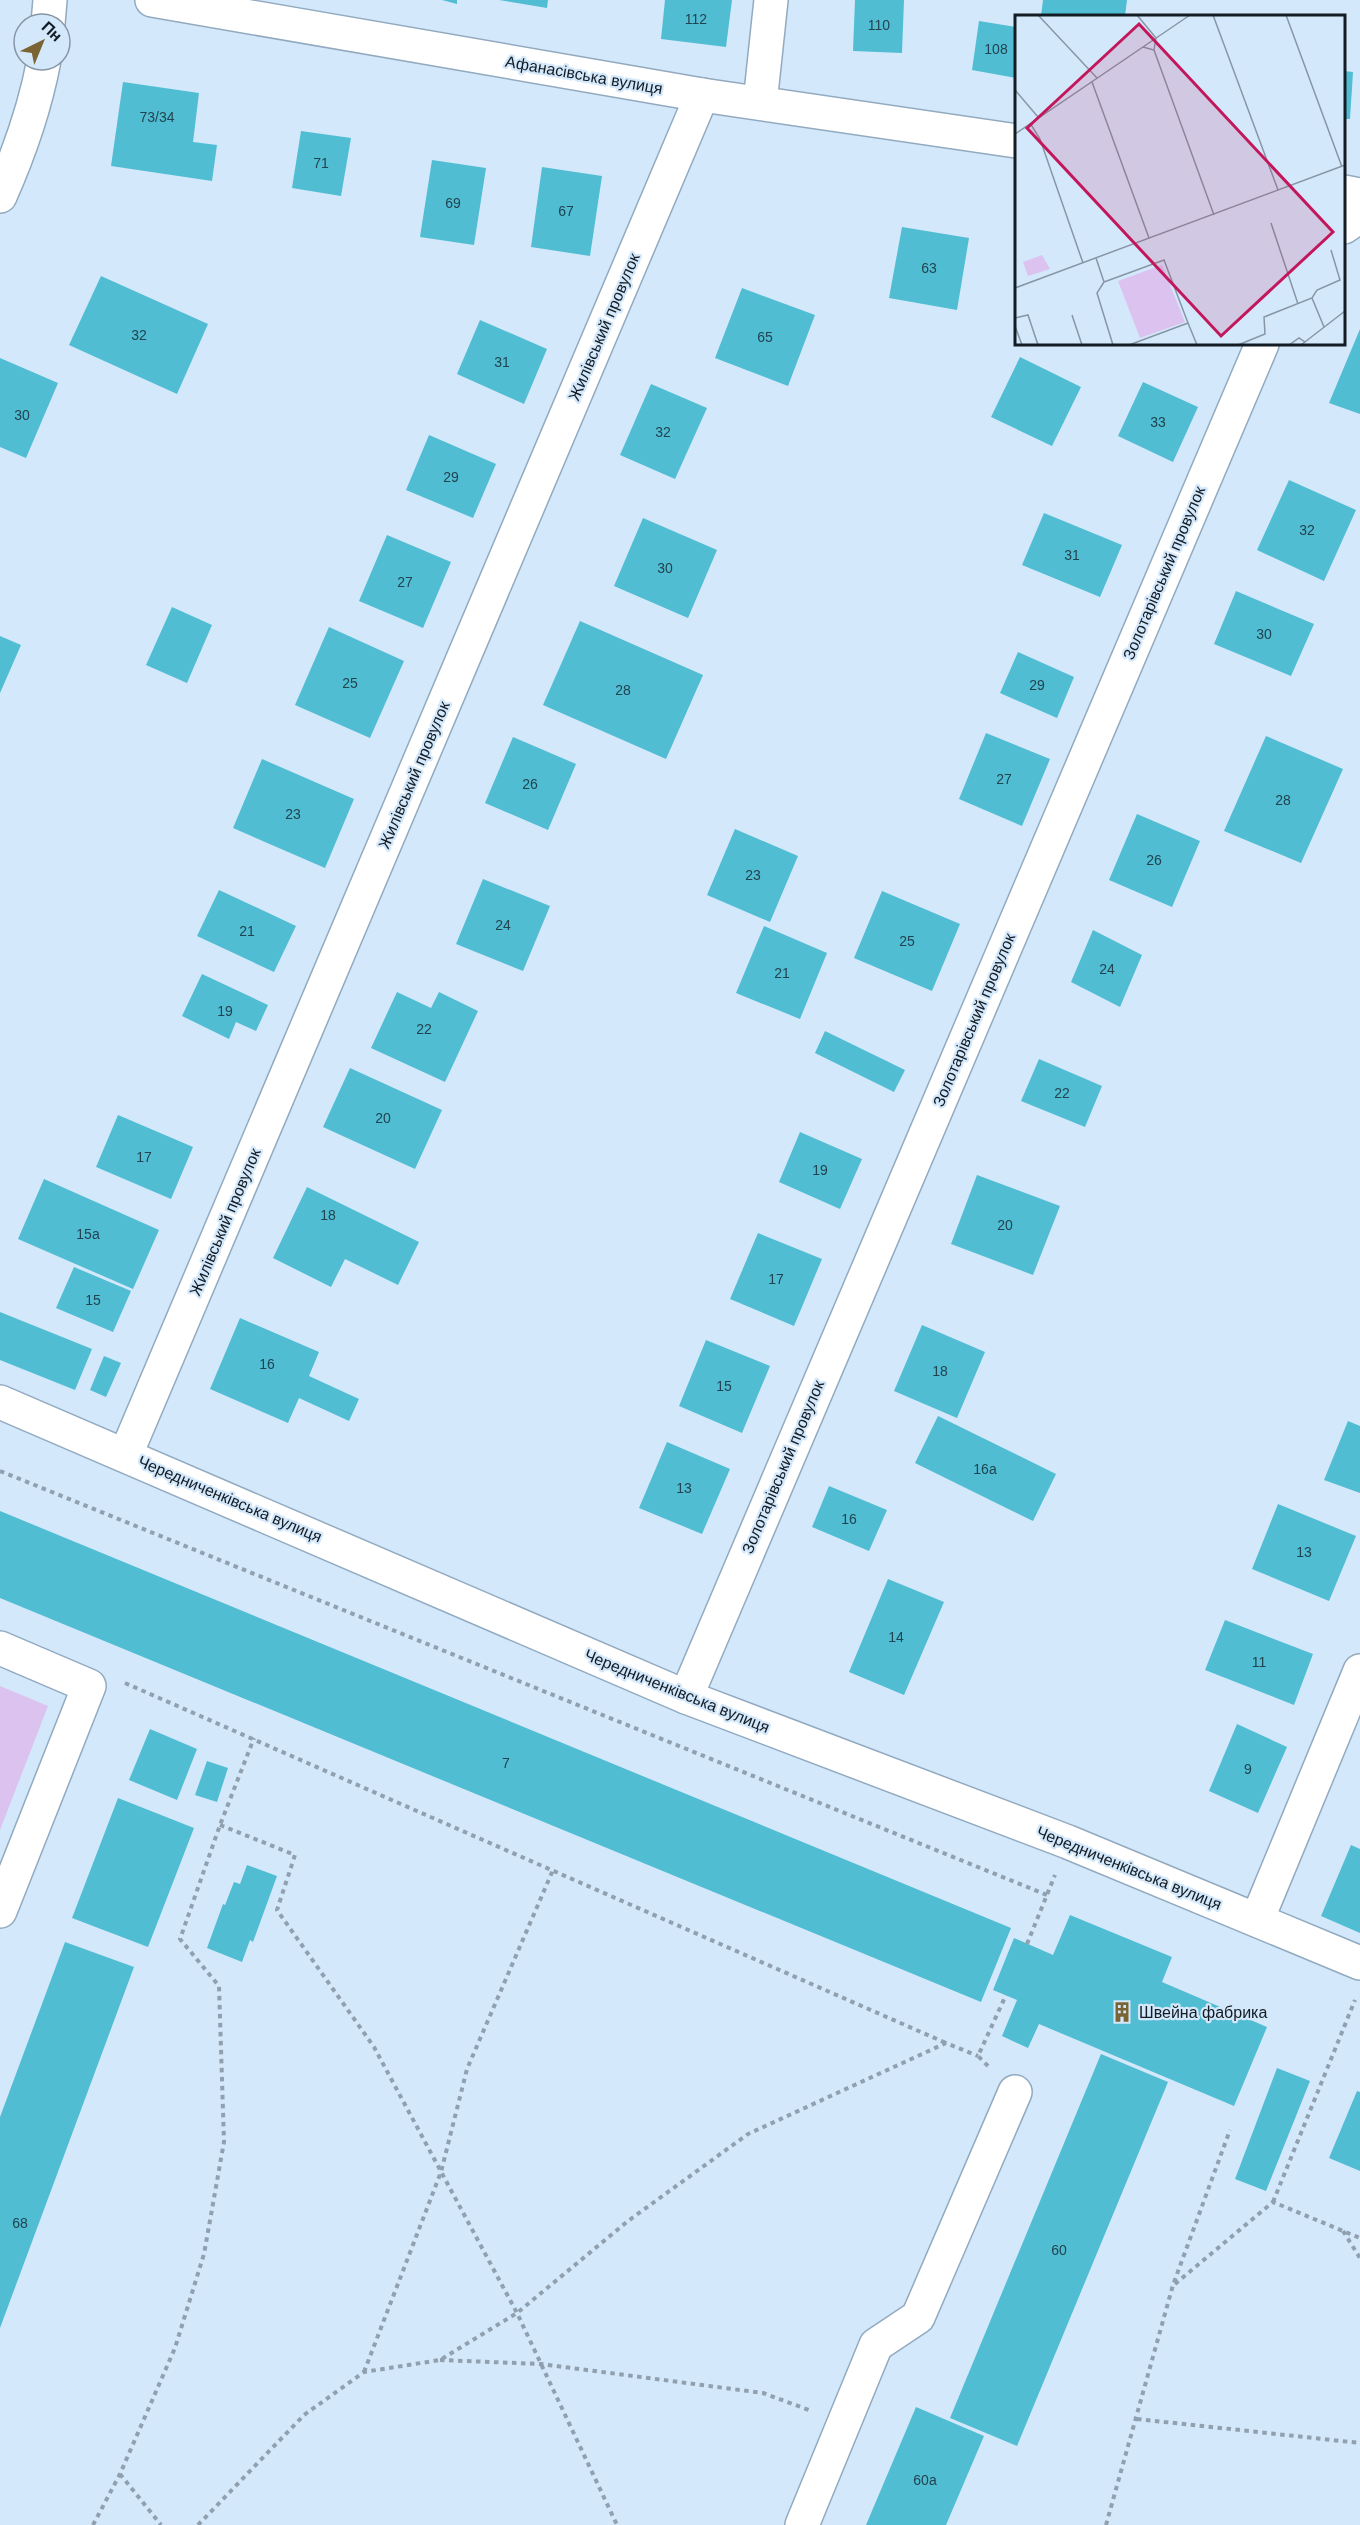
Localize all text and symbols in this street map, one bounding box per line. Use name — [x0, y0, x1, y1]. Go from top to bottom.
house number: 112 — [685, 11, 707, 27]
north arrow — [12, 12, 72, 72]
inset map — [1015, 15, 1345, 345]
house number: 110 — [868, 17, 890, 33]
text: Пн — [38, 18, 65, 45]
house number: 108 — [984, 41, 1008, 57]
street label: Афанасівська вулиця — [504, 53, 664, 97]
house number: 73/34 — [139, 109, 175, 125]
house number: 71 — [313, 155, 329, 171]
house number: 69 — [445, 195, 461, 211]
house number: 67 — [558, 203, 574, 219]
street label: Жилівський провулок — [565, 250, 643, 403]
house number: 63 — [921, 260, 937, 276]
house number: 32 — [131, 327, 147, 343]
house number: 65 — [757, 329, 773, 345]
house number: 31 — [494, 354, 510, 370]
house number: 30 — [14, 407, 30, 423]
house number: 33 — [1150, 414, 1166, 430]
house number: 32 — [655, 424, 671, 440]
house number: 29 — [443, 469, 459, 485]
street label: Золотарівський провулок — [1120, 483, 1209, 662]
house number: 32 — [1299, 522, 1315, 538]
house number: 31 — [1064, 547, 1080, 563]
house number: 30 — [657, 560, 673, 576]
house number: 27 — [397, 574, 413, 590]
house number: 30 — [1256, 626, 1272, 642]
house number: 25 — [342, 675, 358, 691]
house number: 29 — [1029, 677, 1045, 693]
house number: 28 — [615, 682, 631, 698]
street label: Жилівський провулок — [375, 698, 453, 851]
house number: 27 — [996, 771, 1012, 787]
house number: 26 — [522, 776, 538, 792]
house number: 28 — [1275, 792, 1291, 808]
house number: 23 — [285, 806, 301, 822]
house number: 26 — [1146, 852, 1162, 868]
house number: 23 — [745, 867, 761, 883]
house number: 24 — [495, 917, 511, 933]
house number: 21 — [239, 923, 255, 939]
street label: Золотарівський провулок — [930, 930, 1019, 1109]
house number: 25 — [899, 933, 915, 949]
house number: 24 — [1099, 961, 1115, 977]
house number: 21 — [774, 965, 790, 981]
house number: 19 — [217, 1003, 233, 1019]
house number: 22 — [416, 1021, 432, 1037]
house number: 22 — [1054, 1085, 1070, 1101]
house number: 20 — [375, 1110, 391, 1126]
street label: Жилівський провулок — [186, 1145, 264, 1298]
house number: 17 — [136, 1149, 152, 1165]
house number: 19 — [812, 1162, 828, 1178]
house number: 18 — [320, 1207, 336, 1223]
house number: 20 — [997, 1217, 1013, 1233]
house number: 15а — [76, 1226, 100, 1242]
house number: 17 — [768, 1271, 784, 1287]
house number: 15 — [85, 1292, 101, 1308]
house number: 16 — [259, 1356, 275, 1372]
house number: 18 — [932, 1363, 948, 1379]
street label: Золотарівський провулок — [739, 1377, 828, 1556]
house number: 15 — [716, 1378, 732, 1394]
street label: Чередниченківська вулиця — [136, 1452, 324, 1546]
house number: 16а — [973, 1461, 997, 1477]
house number: 13 — [676, 1480, 692, 1496]
house number: 16 — [841, 1511, 857, 1527]
house number: 13 — [1296, 1544, 1312, 1560]
house number: 14 — [888, 1629, 904, 1645]
street label: Чередниченківська вулиця — [582, 1646, 772, 1736]
house number: 11 — [1252, 1654, 1266, 1670]
house number: 7 — [502, 1755, 510, 1771]
house number: 9 — [1244, 1761, 1252, 1777]
street label: Чередниченківська вулиця — [1034, 1823, 1224, 1913]
building icon: Швейна фабрика — [1110, 2000, 1134, 2024]
place label: Швейна фабрика — [1139, 2004, 1267, 2021]
house number: 68 — [12, 2215, 28, 2231]
house number: 60 — [1051, 2242, 1067, 2258]
house number: 60а — [913, 2472, 937, 2488]

